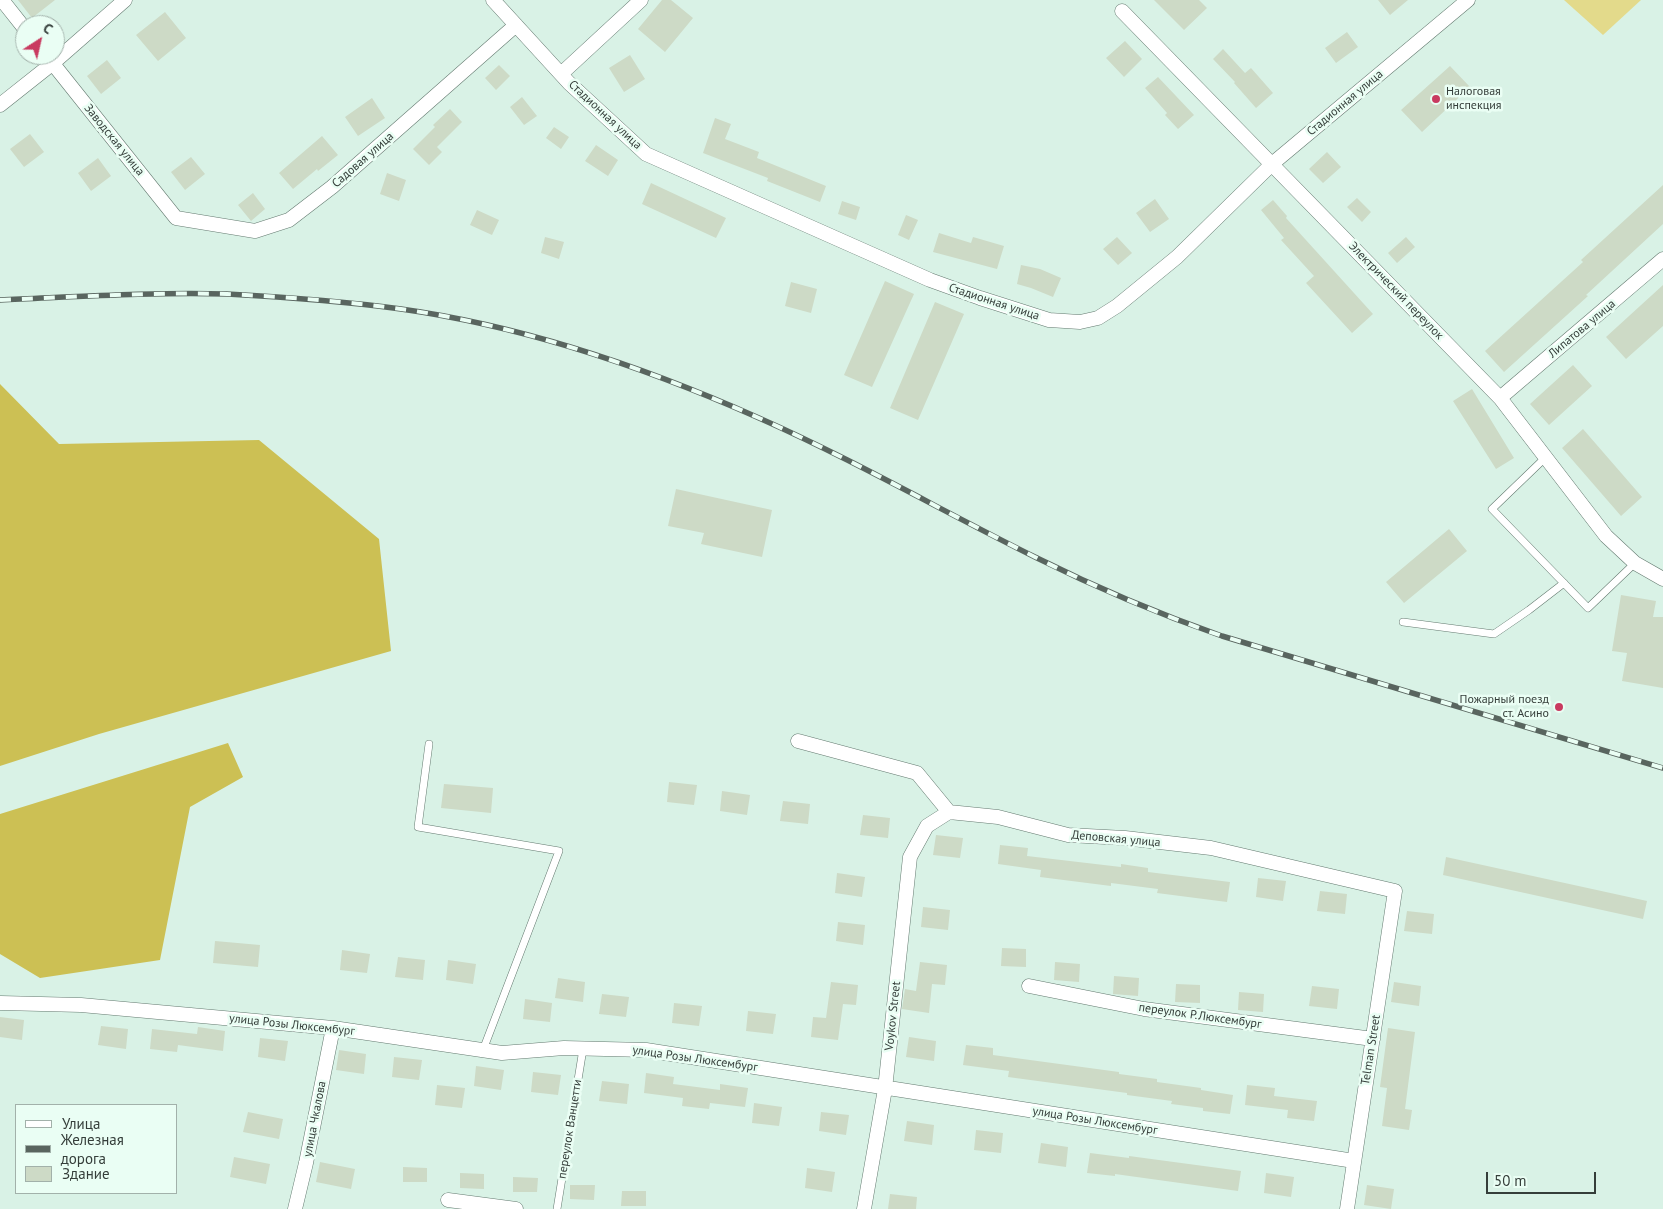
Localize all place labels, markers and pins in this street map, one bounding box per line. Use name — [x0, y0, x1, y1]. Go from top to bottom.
place label: Налоговая инспекция — [1446, 85, 1502, 113]
marker: Налоговая инспекция — [1430, 93, 1442, 105]
place label: Пожарный поезд ст. Асино — [1459, 693, 1549, 721]
marker: Пожарный поезд ст. Асино — [1553, 701, 1565, 713]

